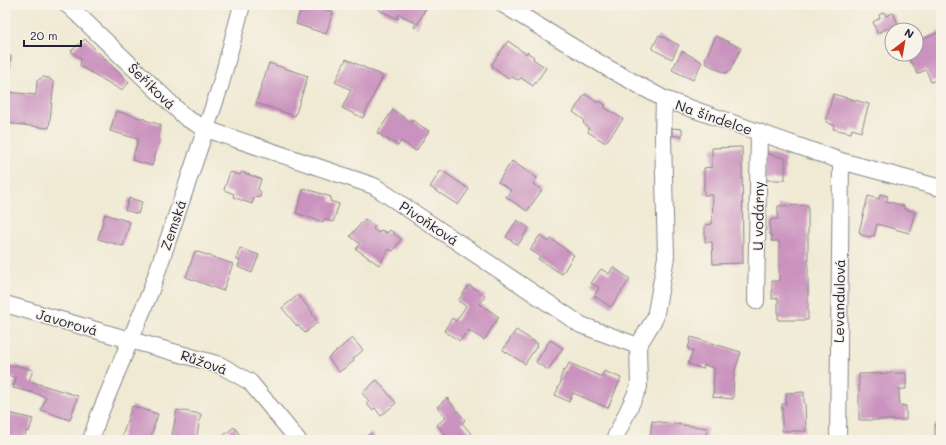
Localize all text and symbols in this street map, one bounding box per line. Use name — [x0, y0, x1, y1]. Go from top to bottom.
scale bar — [24, 22, 81, 48]
north arrow — [884, 22, 924, 62]
text: N — [902, 24, 917, 42]
text: 20 m — [30, 27, 58, 43]
street label: Šeříková — [124, 59, 180, 113]
street label: Na šindelce — [673, 95, 755, 139]
street label: U vodárny — [748, 181, 768, 251]
street label: Pivoňková — [396, 196, 462, 250]
street label: Zemská — [156, 197, 190, 253]
street label: Levandulová — [829, 259, 849, 343]
street label: Javorová — [34, 304, 100, 340]
street label: Růžová — [178, 345, 230, 379]

